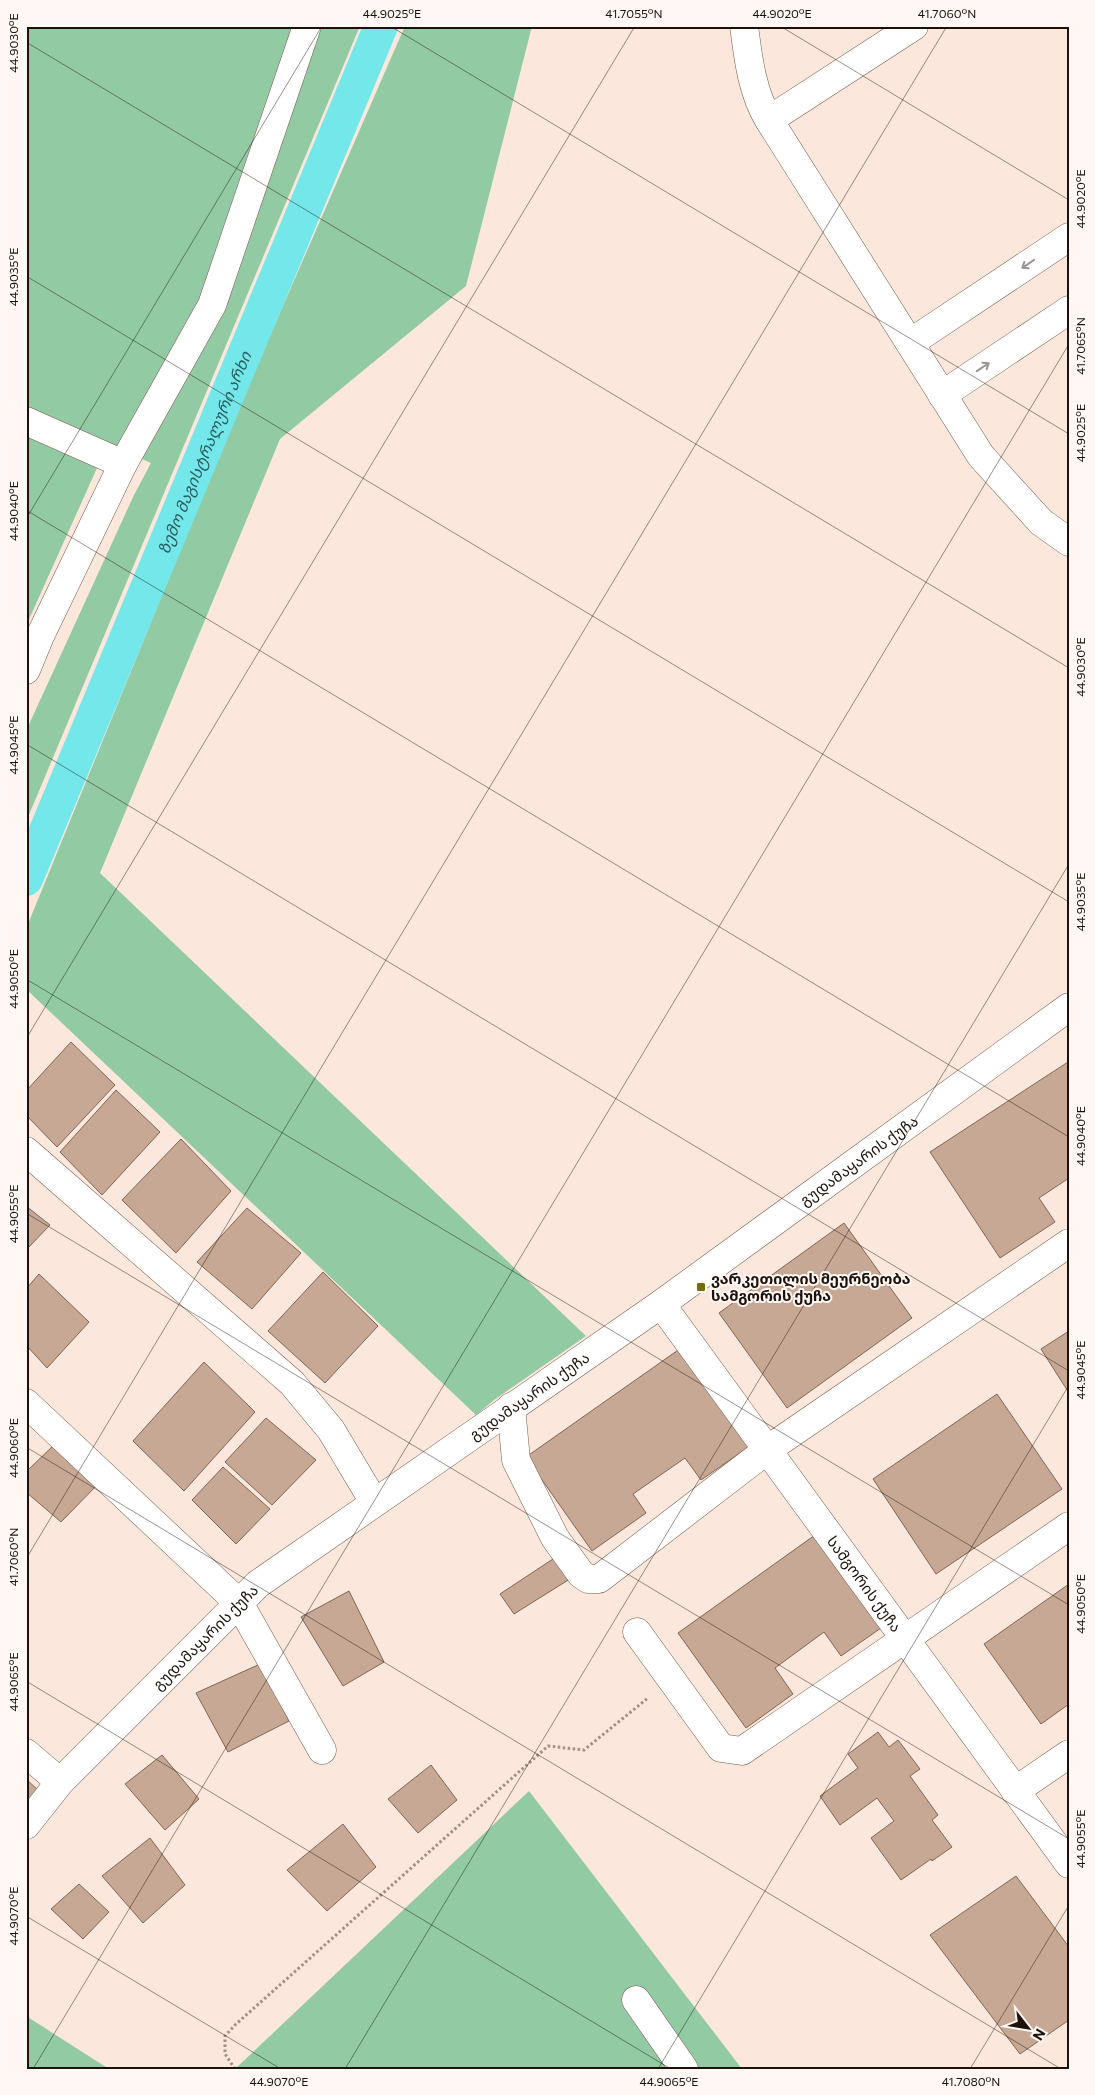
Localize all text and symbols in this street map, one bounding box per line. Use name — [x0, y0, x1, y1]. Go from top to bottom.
text: 44.9025°E — [363, 6, 421, 20]
text: 41.7055°N — [605, 6, 663, 20]
text: 44.9020°E — [752, 6, 812, 20]
text: 41.7060°N — [918, 6, 976, 20]
text: 44.9030°E — [6, 13, 20, 73]
text: 44.9020°E — [1073, 169, 1087, 229]
text: 44.9035°E — [6, 248, 20, 306]
one-way arrow — [1021, 259, 1035, 270]
text: 41.7065°N — [1073, 317, 1087, 375]
water label: ზემო მაგისტრალური არხი — [153, 348, 254, 557]
one-way arrow — [976, 362, 990, 373]
text: 44.9025°E — [1073, 404, 1087, 462]
text: 44.9040°E — [6, 481, 20, 541]
text: 44.9030°E — [1073, 637, 1087, 697]
text: 44.9045°E — [6, 716, 20, 774]
text: 44.9035°E — [1073, 873, 1087, 931]
text: 44.9050°E — [6, 949, 20, 1009]
text: 44.9040°E — [1073, 1106, 1087, 1166]
street label: გუდამაყარის ქუჩა — [796, 1111, 921, 1210]
text: 44.9055°E — [6, 1185, 20, 1243]
place label: ვარკეთილის მეურნეობა სამგორის ქუჩა — [711, 1269, 911, 1305]
marker: ვარკეთილის მეურნეობა სამგორის ქუჩა — [695, 1281, 707, 1293]
text: 44.9045°E — [1073, 1341, 1087, 1399]
street label: გუდამაყარის ქუჩა — [466, 1348, 592, 1444]
text: 44.9060°E — [6, 1418, 20, 1478]
text: 41.7060°N — [6, 1528, 20, 1586]
street label: სამგორის ქუჩა — [824, 1532, 906, 1635]
text: 44.9050°E — [1073, 1574, 1087, 1634]
street label: გუდამაყარის ქუჩა — [149, 1580, 262, 1694]
text: 44.9065°E — [6, 1652, 20, 1712]
text: 44.9055°E — [1073, 1810, 1087, 1868]
text: 44.9070°E — [6, 1887, 20, 1945]
north arrow — [1002, 2002, 1052, 2052]
text: N — [1030, 2026, 1050, 2044]
text: 44.9070°E — [250, 2074, 308, 2088]
text: 44.9065°E — [639, 2074, 699, 2088]
text: 41.7080°N — [942, 2074, 1000, 2088]

